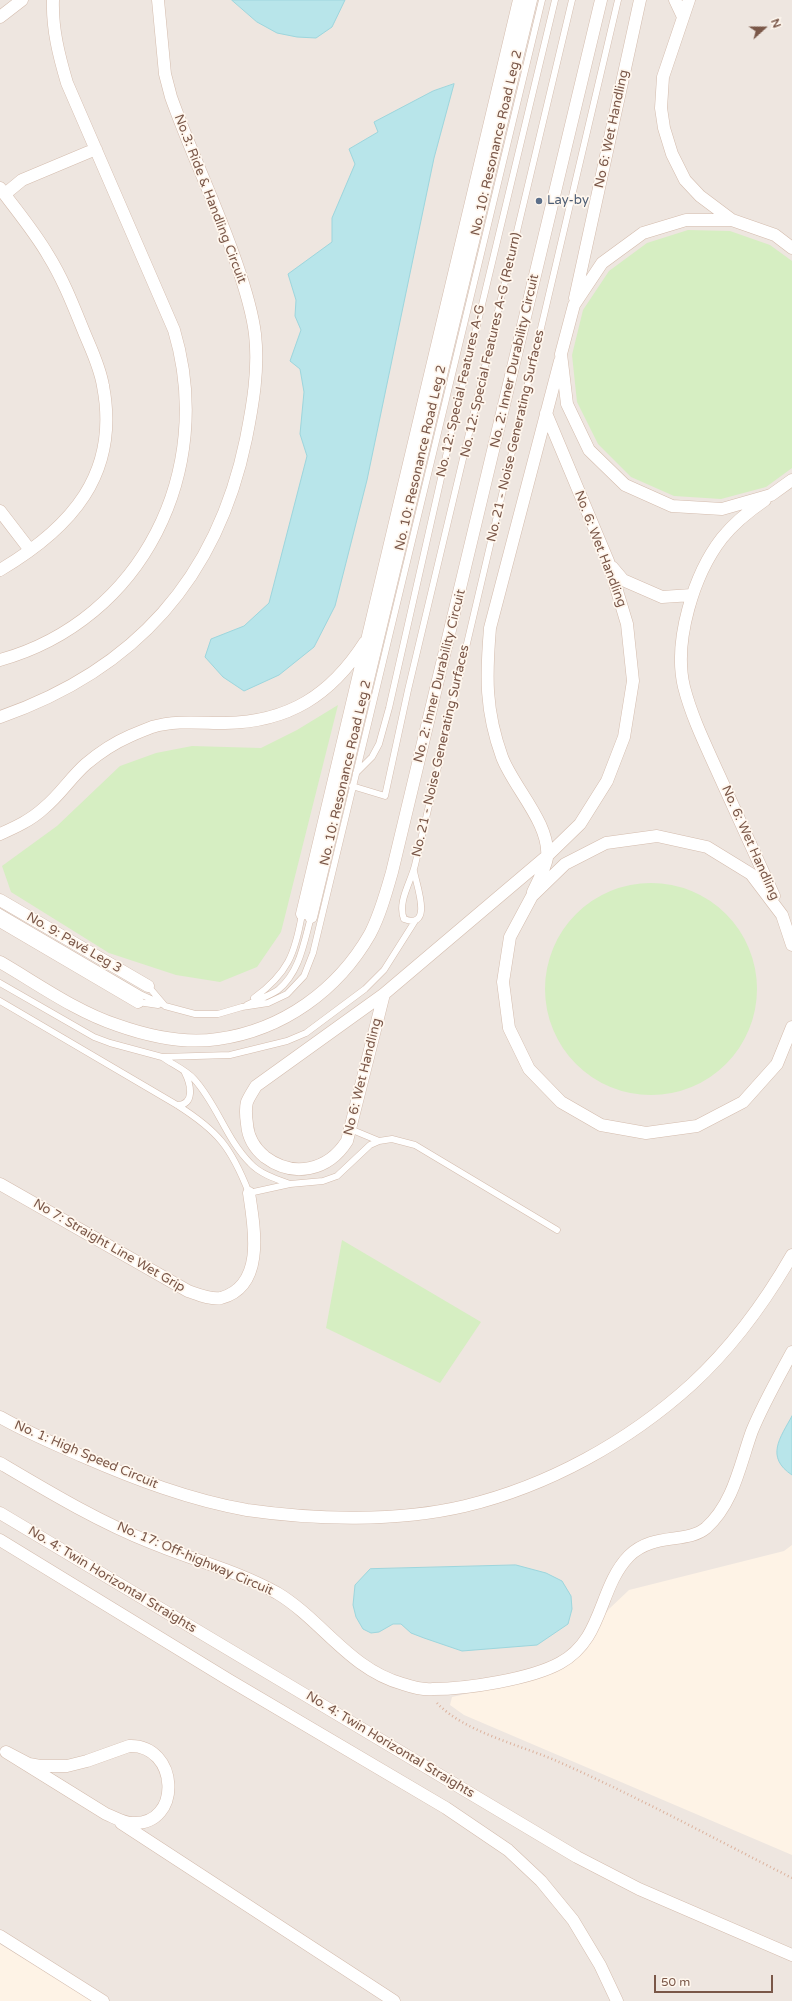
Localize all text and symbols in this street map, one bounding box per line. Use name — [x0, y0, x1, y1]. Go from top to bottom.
north arrow — [744, 8, 784, 48]
text: N — [768, 17, 783, 30]
street label: No. 10: Resonance Road Leg 2 — [468, 49, 526, 237]
street label: No 6: Wet Handling — [592, 68, 632, 190]
street label: No.3: Ride & Handling Circuit — [170, 112, 250, 286]
place label: Lay-by — [547, 193, 589, 209]
marker: Lay-by — [534, 196, 544, 206]
street label: No. 12: Special Features A-G (Return) — [457, 231, 525, 459]
street label: No. 2: Inner Durability Circuit — [487, 273, 543, 449]
street label: No. 12: Special Features A-G — [434, 303, 488, 479]
street label: No. 21 - Noise Generating Surfaces — [484, 328, 548, 544]
street label: No. 10: Resonance Road Leg 2 — [392, 364, 450, 552]
street label: No. 6: Wet Handling — [571, 488, 629, 610]
street label: No. 2: Inner Durability Circuit — [411, 588, 469, 764]
street label: No. 21 - Noise Generating Surfaces — [409, 643, 473, 859]
street label: No. 10: Resonance Road Leg 2 — [317, 679, 375, 867]
street label: No. 6: Wet Handling — [718, 783, 782, 903]
street label: No. 9: Pavé Leg 3 — [24, 909, 124, 977]
street label: No 6: Wet Handling — [341, 1017, 385, 1137]
street label: No 7: Straight Line Wet Grip — [30, 1196, 188, 1296]
street label: No. 1: High Speed Circuit — [12, 1418, 160, 1492]
street label: No. 17: Off-highway Circuit — [114, 1519, 276, 1599]
street label: No. 4: Twin Horizontal Straights — [25, 1523, 199, 1637]
street label: No. 4: Twin Horizontal Straights — [303, 1688, 477, 1802]
scale bar — [656, 1967, 775, 1993]
text: 50 m — [661, 1975, 690, 1989]

